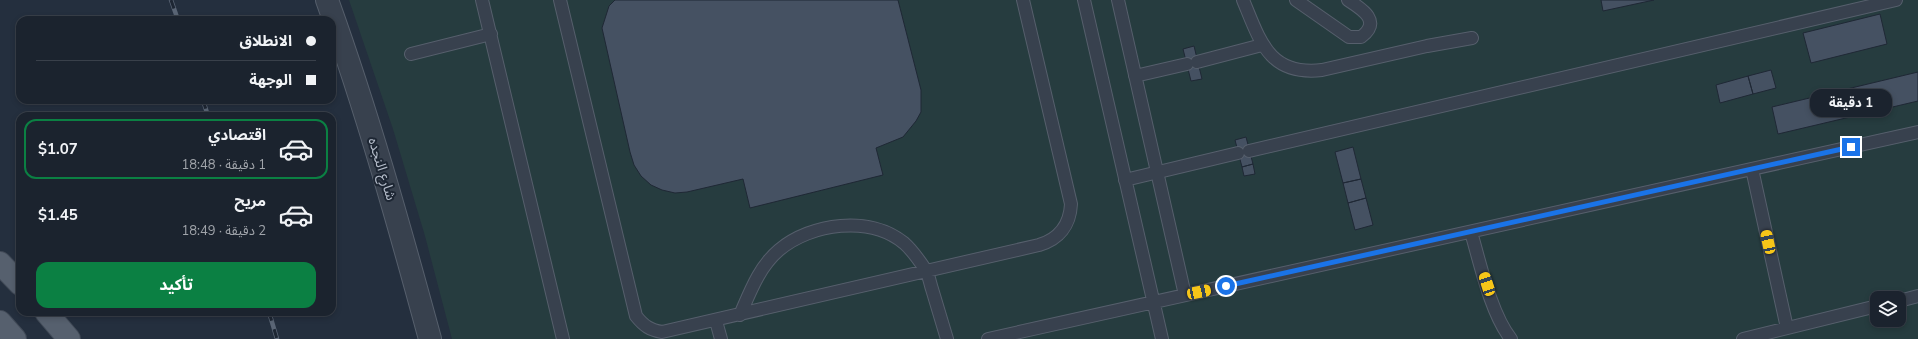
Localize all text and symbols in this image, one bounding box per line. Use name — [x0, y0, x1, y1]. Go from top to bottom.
text: الانطلاق — [240, 31, 292, 51]
text: الوجهة — [249, 70, 292, 90]
callout: 1 دقيقة — [1810, 89, 1892, 117]
text: 1 دقيقة — [1829, 94, 1873, 112]
text: اقتصادي — [208, 125, 266, 145]
icon: car — [278, 131, 314, 167]
street label: شارع النجده — [363, 135, 401, 203]
route end — [1842, 138, 1860, 156]
text: $1.07 — [38, 139, 78, 159]
text: 1 دقيقة · 18:48 — [181, 156, 266, 174]
text: مريح — [234, 191, 266, 211]
icon: car — [278, 197, 314, 233]
text: $1.45 — [38, 205, 78, 225]
text: 2 دقيقة · 18:49 — [181, 222, 266, 240]
car — [1760, 229, 1776, 255]
button: تأكيد — [36, 262, 316, 308]
car — [1478, 271, 1496, 297]
route start — [1217, 277, 1235, 295]
car — [1186, 284, 1212, 300]
map controls — [1870, 291, 1906, 327]
button: layers — [1870, 291, 1906, 327]

